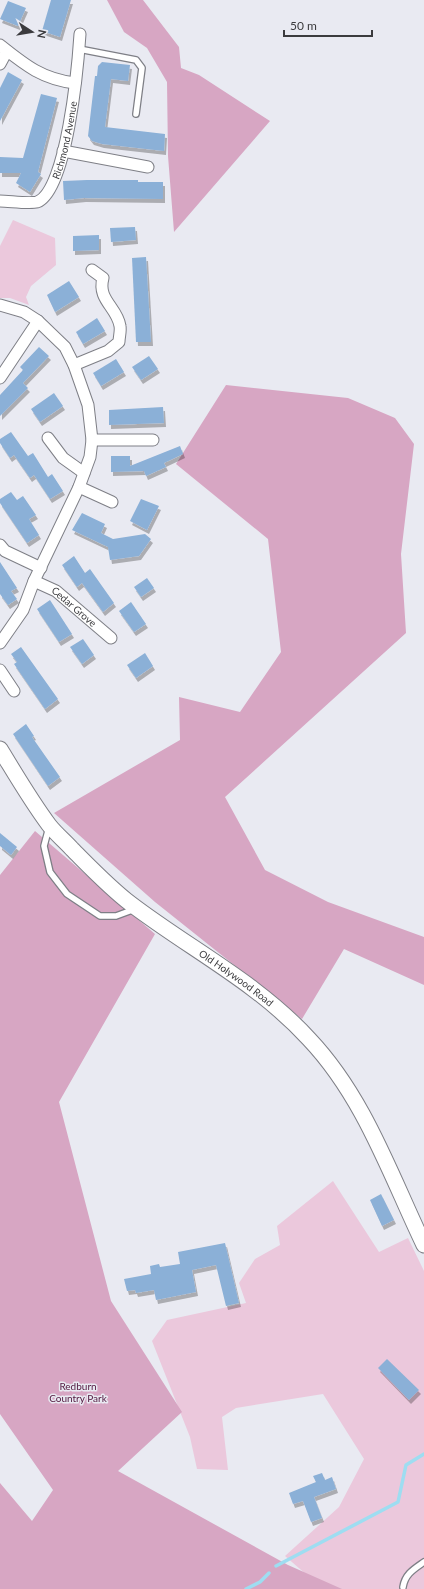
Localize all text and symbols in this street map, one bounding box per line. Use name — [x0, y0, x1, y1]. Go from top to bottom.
north arrow — [12, 12, 52, 52]
scale bar — [284, 12, 372, 38]
text: 50 m — [290, 18, 317, 33]
text: N — [35, 29, 50, 40]
street label: Richmond Avenue — [49, 100, 79, 181]
street label: Cedar Grove — [50, 584, 99, 629]
street label: Old Holywood Road — [197, 947, 276, 1009]
park label: Redburn Country Park — [49, 1380, 108, 1404]

